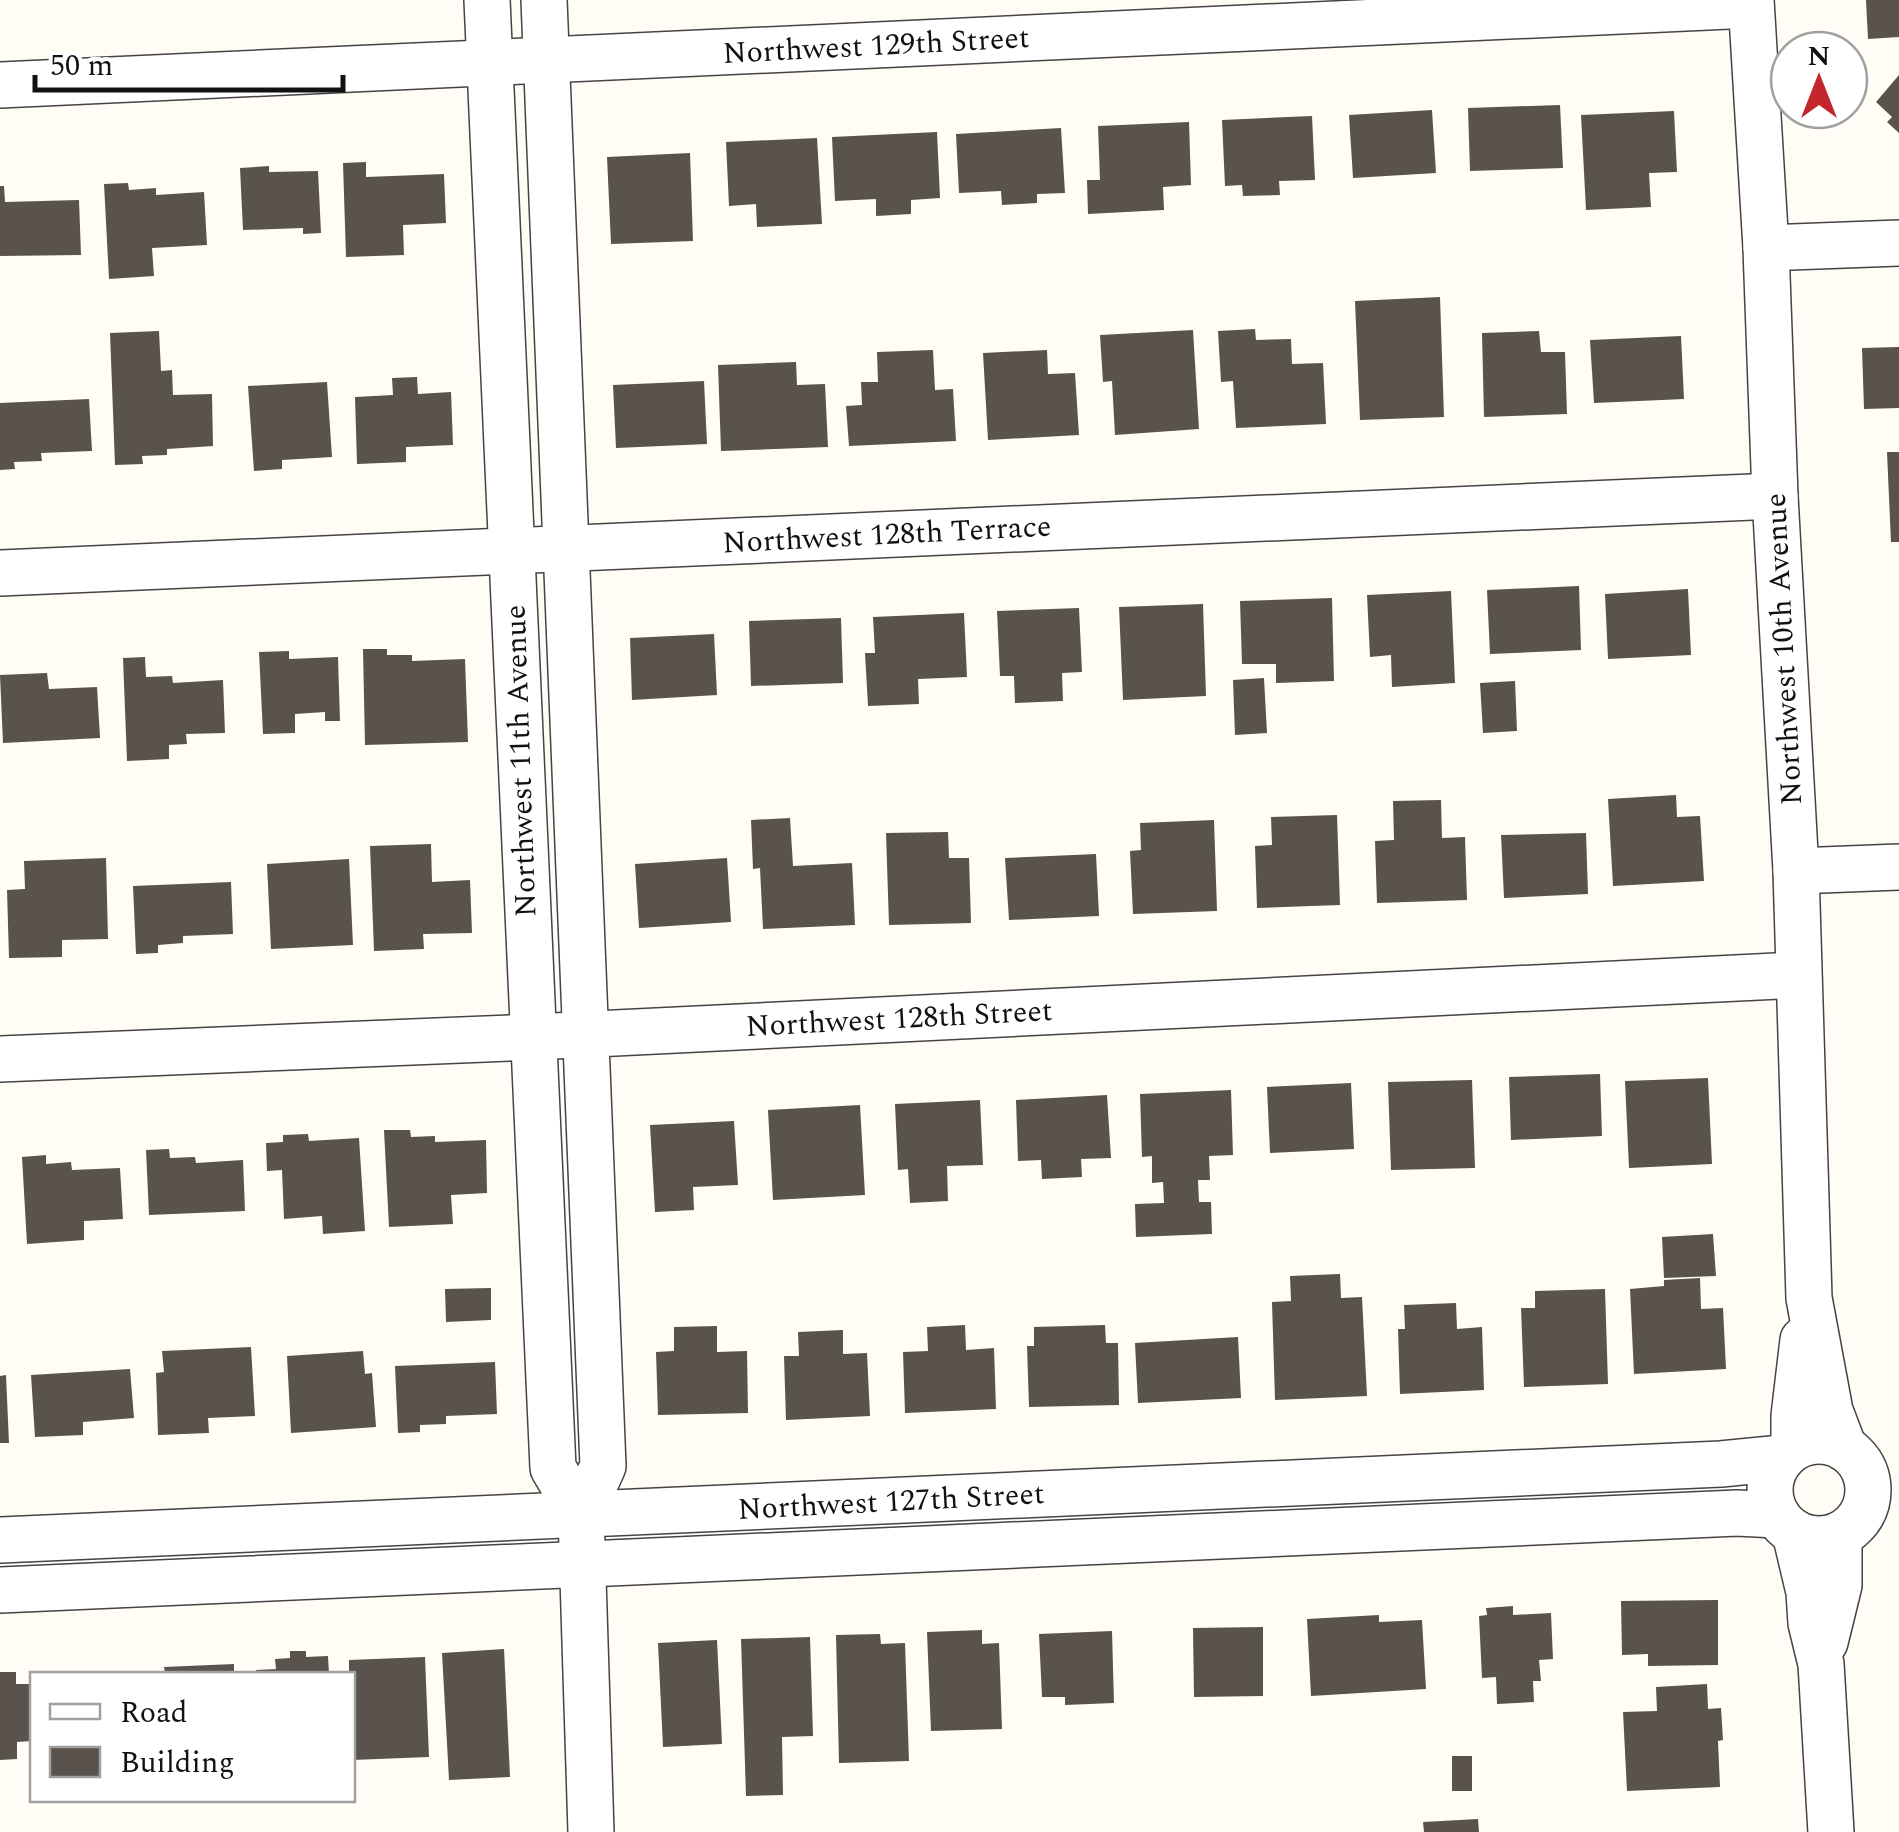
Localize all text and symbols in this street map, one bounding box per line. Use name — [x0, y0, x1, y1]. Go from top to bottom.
street label: Northwest 129th Street — [721, 15, 1031, 77]
scale bar — [35, 30, 342, 92]
north arrow — [1769, 30, 1869, 130]
text: N — [1808, 35, 1830, 78]
text: 50 m — [50, 43, 113, 89]
street label: Northwest 10th Avenue — [1753, 492, 1815, 806]
street label: Northwest 128th Terrace — [721, 503, 1053, 567]
street label: Northwest 11th Avenue — [493, 604, 549, 918]
street label: Northwest 128th Street — [744, 988, 1054, 1050]
street label: Northwest 127th Street — [736, 1471, 1046, 1533]
legend — [30, 1672, 355, 1802]
text: Road — [120, 1690, 188, 1736]
text: Building — [120, 1740, 235, 1786]

